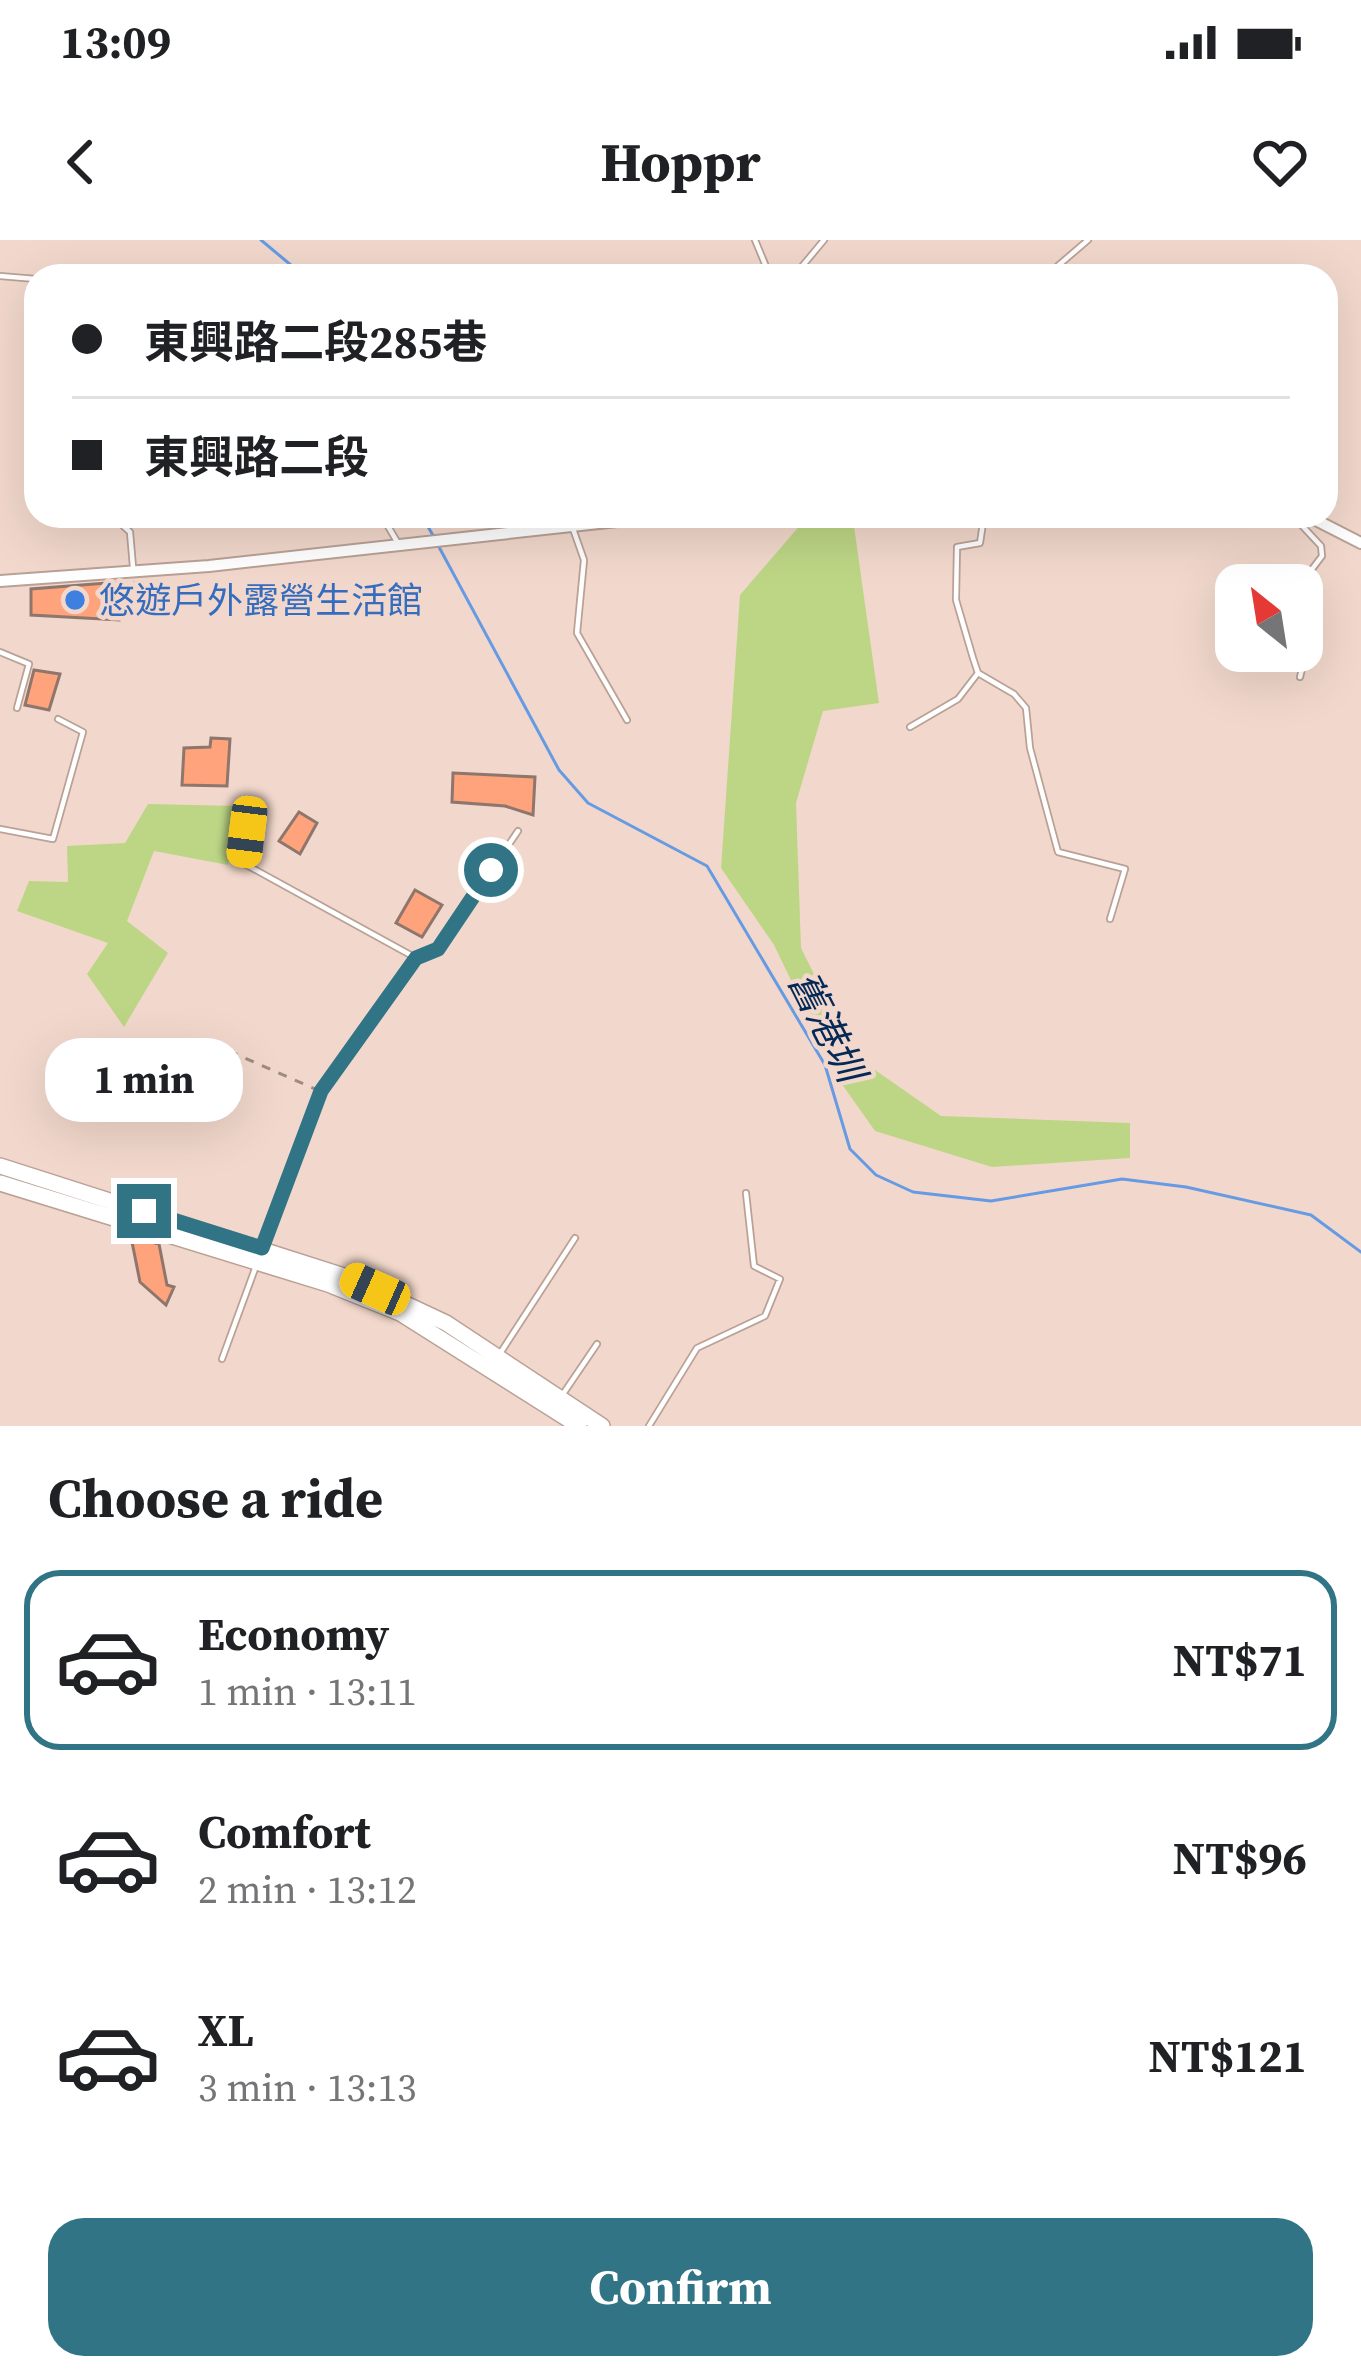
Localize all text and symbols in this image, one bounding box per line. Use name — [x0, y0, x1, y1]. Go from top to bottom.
text: 13:09 — [60, 11, 171, 73]
text: Hoppr — [600, 125, 761, 199]
icon: back — [48, 129, 114, 195]
icon: heart — [1247, 129, 1313, 195]
text: 東興路二段285巷 — [144, 311, 487, 373]
text: 東興路二段 — [144, 426, 369, 488]
north arrow — [1215, 564, 1323, 672]
map controls — [1215, 564, 1323, 672]
place label: 悠遊戶外露營生活館 — [99, 576, 423, 625]
marker: 悠遊戶外露營生活館 — [62, 587, 88, 613]
car — [225, 794, 269, 870]
route start — [464, 843, 518, 897]
water label: 舊港圳 — [776, 962, 879, 1095]
callout: 1 min — [45, 1037, 243, 1121]
text: 1 min — [93, 1053, 195, 1106]
route end — [117, 1184, 171, 1238]
car — [335, 1258, 415, 1320]
text: Choose a ride — [48, 1461, 383, 1535]
text: Economy — [198, 1603, 389, 1665]
icon: car — [54, 1606, 162, 1714]
text: NT$71 — [1173, 1629, 1307, 1691]
text: 1 min · 13:11 — [198, 1665, 417, 1718]
text: Comfort — [198, 1801, 371, 1863]
icon: car — [54, 1804, 162, 1912]
text: NT$96 — [1173, 1827, 1307, 1889]
text: 2 min · 13:12 — [198, 1863, 417, 1916]
text: XL — [198, 1999, 254, 2061]
icon: car — [54, 2002, 162, 2110]
text: NT$121 — [1148, 2025, 1307, 2087]
text: 3 min · 13:13 — [198, 2061, 417, 2114]
button: Confirm — [48, 2218, 1313, 2356]

